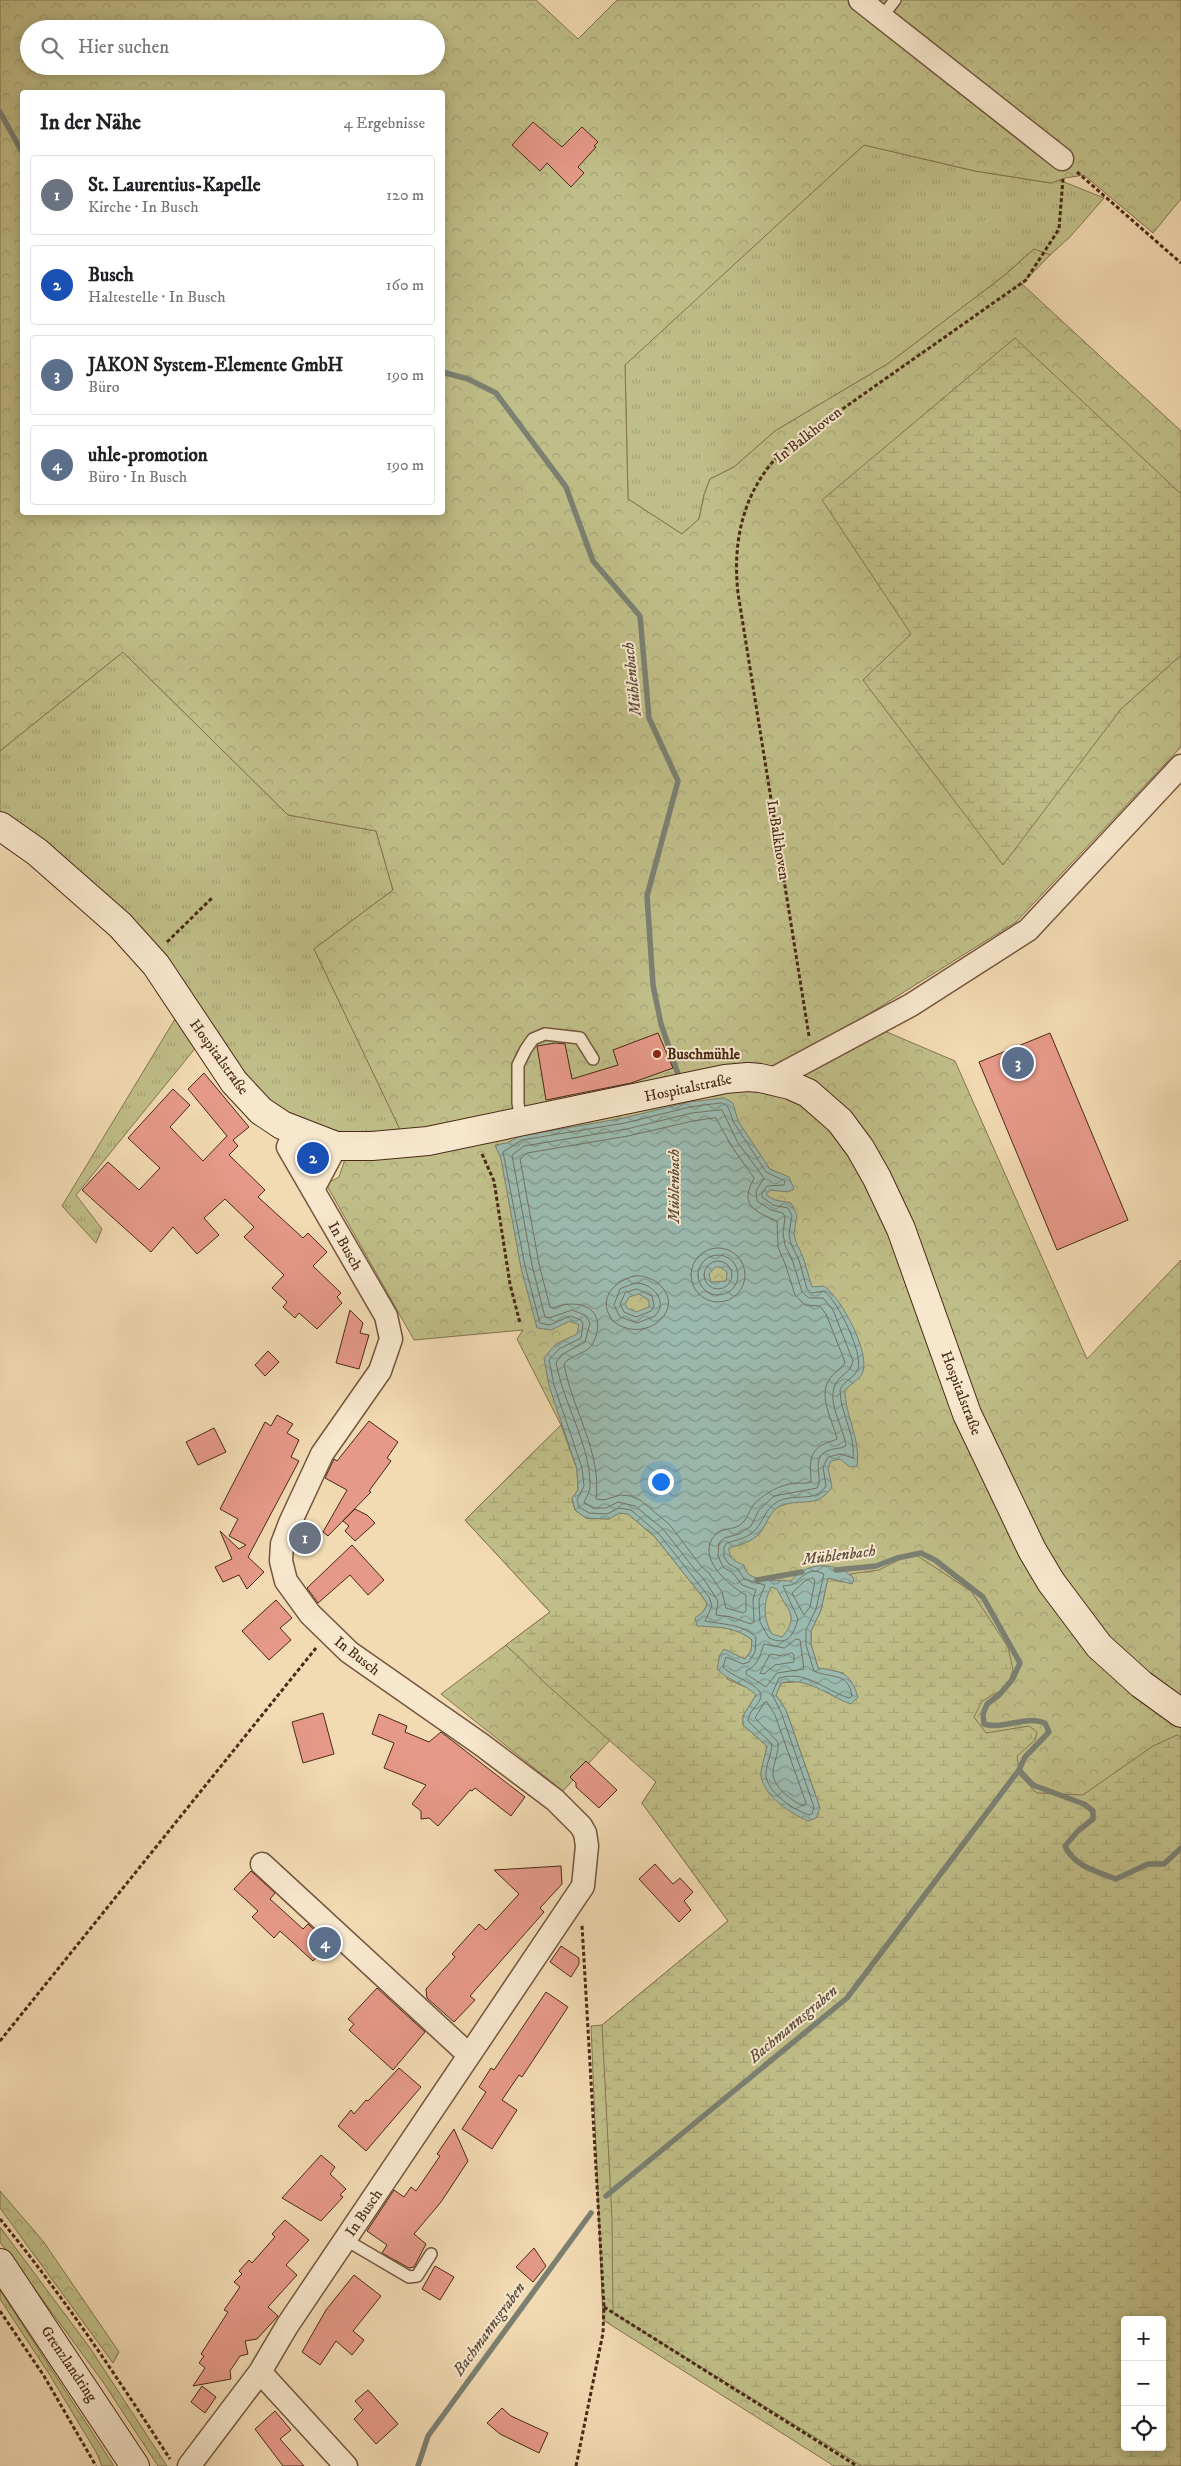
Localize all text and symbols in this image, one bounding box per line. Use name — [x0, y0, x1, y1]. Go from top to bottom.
search box — [20, 20, 445, 75]
icon: search — [38, 34, 66, 62]
text: Hier suchen — [78, 36, 169, 59]
text: In der Nähe — [40, 110, 141, 136]
text: 4 Ergebnisse — [343, 113, 425, 133]
text: St. Laurentius-Kapelle — [88, 174, 261, 197]
text: 1 — [54, 185, 60, 205]
text: 120 m — [386, 185, 424, 205]
text: Kirche · In Busch — [88, 197, 199, 217]
text: Busch — [88, 264, 134, 287]
text: 2 — [53, 275, 61, 295]
text: 160 m — [386, 275, 424, 295]
text: Haltestelle · In Busch — [88, 287, 226, 307]
text: JAKON System-Elemente GmbH — [88, 354, 343, 377]
text: 3 — [54, 365, 60, 385]
text: 190 m — [386, 365, 424, 385]
text: Büro — [88, 377, 120, 397]
street label: In Balkhoven — [770, 403, 846, 467]
text: uhle-promotion — [88, 444, 208, 467]
text: 4 — [52, 455, 62, 475]
text: 190 m — [386, 455, 424, 475]
text: Büro · In Busch — [88, 467, 187, 487]
water label: Mühlenbach — [618, 641, 646, 718]
street label: In Balkhoven — [762, 799, 794, 882]
street label: Hospitalstraße — [185, 1016, 253, 1098]
pin: 3 — [1002, 1044, 1034, 1082]
place label: Buschmühle — [667, 1045, 741, 1064]
marker: Buschmühle — [651, 1048, 663, 1060]
street label: Hospitalstraße — [643, 1069, 733, 1107]
pin: 2 — [297, 1139, 329, 1177]
water label: Mühlenbach — [664, 1149, 684, 1224]
street label: In Busch — [323, 1218, 367, 1274]
street label: Hospitalstraße — [936, 1348, 986, 1438]
your location — [648, 1469, 674, 1495]
pin: 1 — [289, 1519, 321, 1557]
water label: Mühlenbach — [800, 1541, 877, 1570]
street label: In Busch — [330, 1632, 384, 1680]
pin: 4 — [309, 1924, 341, 1962]
water label: Bachmannsgraben — [744, 1981, 842, 2068]
street label: In Busch — [341, 2185, 387, 2240]
water label: Bachmannsgraben — [448, 2278, 530, 2380]
map controls — [1121, 2316, 1166, 2451]
button: + — [1121, 2316, 1166, 2361]
street label: Grenzlandring — [37, 2322, 102, 2406]
button: − — [1121, 2361, 1166, 2406]
button: locate — [1121, 2406, 1166, 2451]

